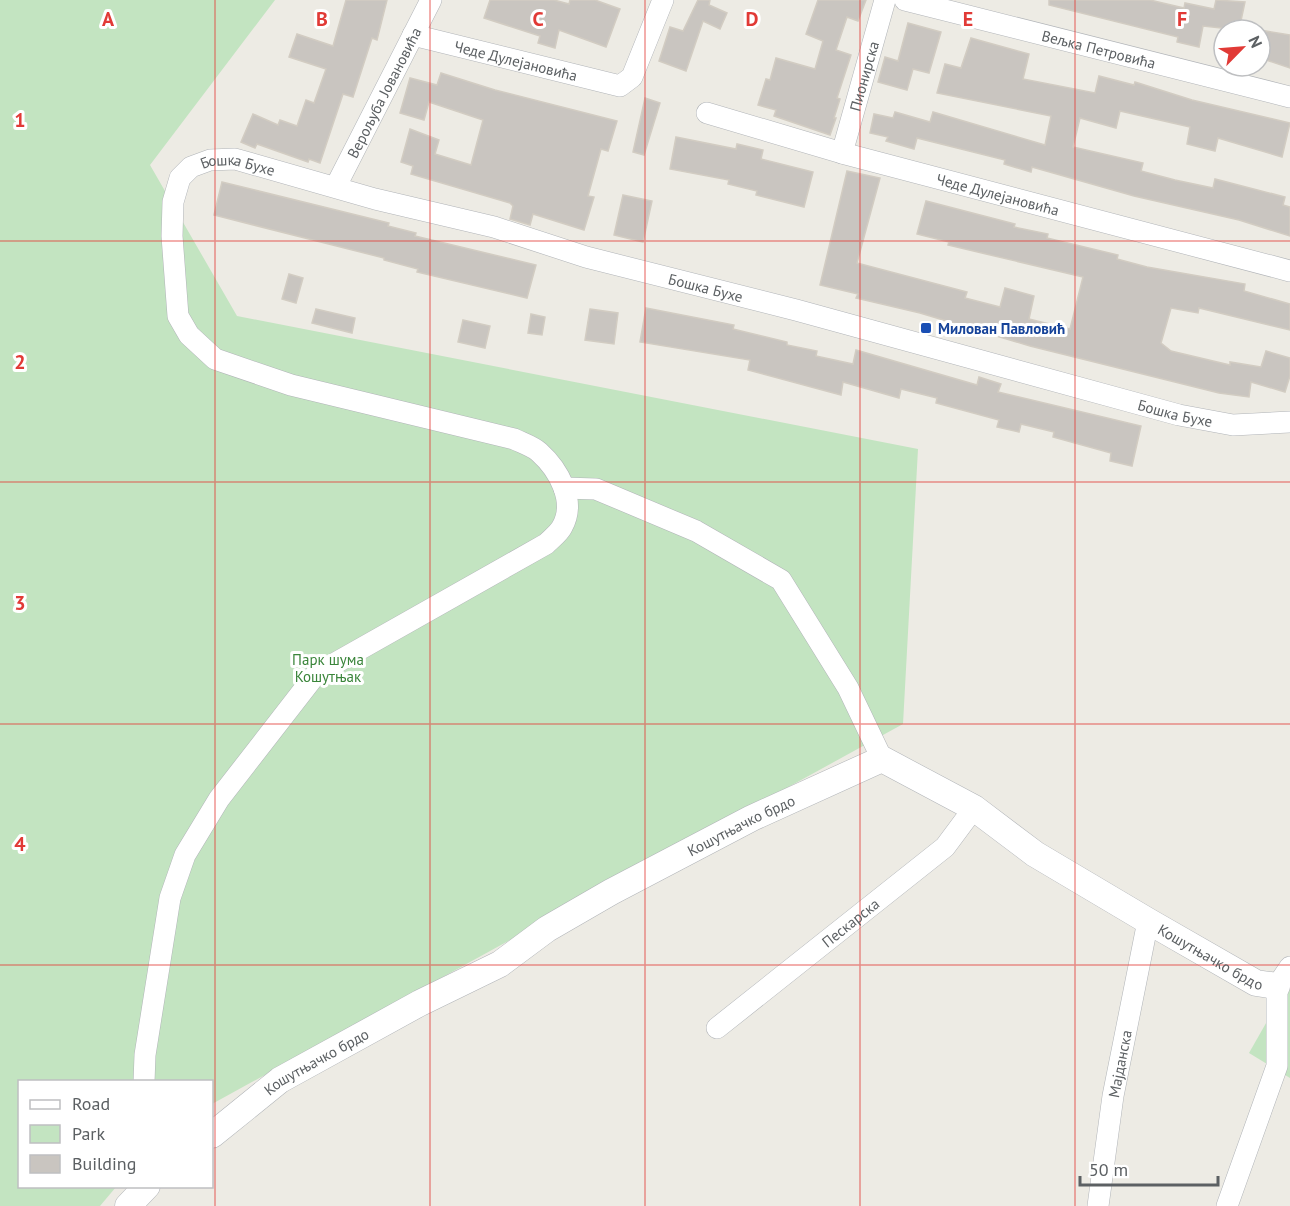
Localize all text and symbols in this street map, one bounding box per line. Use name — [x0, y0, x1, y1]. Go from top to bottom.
text: A — [102, 6, 115, 32]
text: B — [316, 6, 328, 32]
text: C — [532, 6, 544, 32]
text: D — [746, 6, 759, 32]
text: E — [963, 6, 973, 32]
text: F — [1177, 6, 1187, 32]
north arrow — [1212, 18, 1272, 78]
street label: Верољуба Јовановића — [342, 24, 425, 161]
street label: Вељка Петровића — [1040, 25, 1158, 72]
text: N — [1244, 33, 1267, 51]
street label: Чеде Дулејановића — [452, 36, 580, 85]
street label: Пионирска — [845, 39, 883, 113]
text: 1 — [14, 107, 26, 133]
street label: Бошка Бухе — [197, 149, 277, 179]
street label: Чеде Дулејановића — [934, 169, 1061, 219]
street label: Бошка Бухе — [667, 269, 745, 306]
place label: Милован Павловић — [938, 319, 1065, 338]
marker: Милован Павловић — [919, 321, 933, 335]
text: 2 — [14, 349, 26, 375]
street label: Бошка Бухе — [1136, 395, 1214, 431]
text: 3 — [14, 590, 26, 616]
park label: Парк шума Кошутњак — [292, 650, 364, 686]
street label: Кошутњачко брдо — [684, 790, 798, 860]
text: 4 — [14, 831, 26, 857]
street label: Пескарска — [818, 894, 883, 951]
street label: Кошутњачко брдо — [1155, 919, 1264, 993]
street label: Кошутњачко брдо — [260, 1024, 372, 1099]
street label: Мајданска — [1103, 1028, 1135, 1099]
legend — [18, 1080, 213, 1188]
text: Road — [72, 1092, 110, 1115]
text: Park — [72, 1122, 105, 1145]
scale bar — [1080, 1149, 1218, 1187]
text: Building — [72, 1152, 136, 1175]
text: 50 m — [1089, 1158, 1128, 1181]

